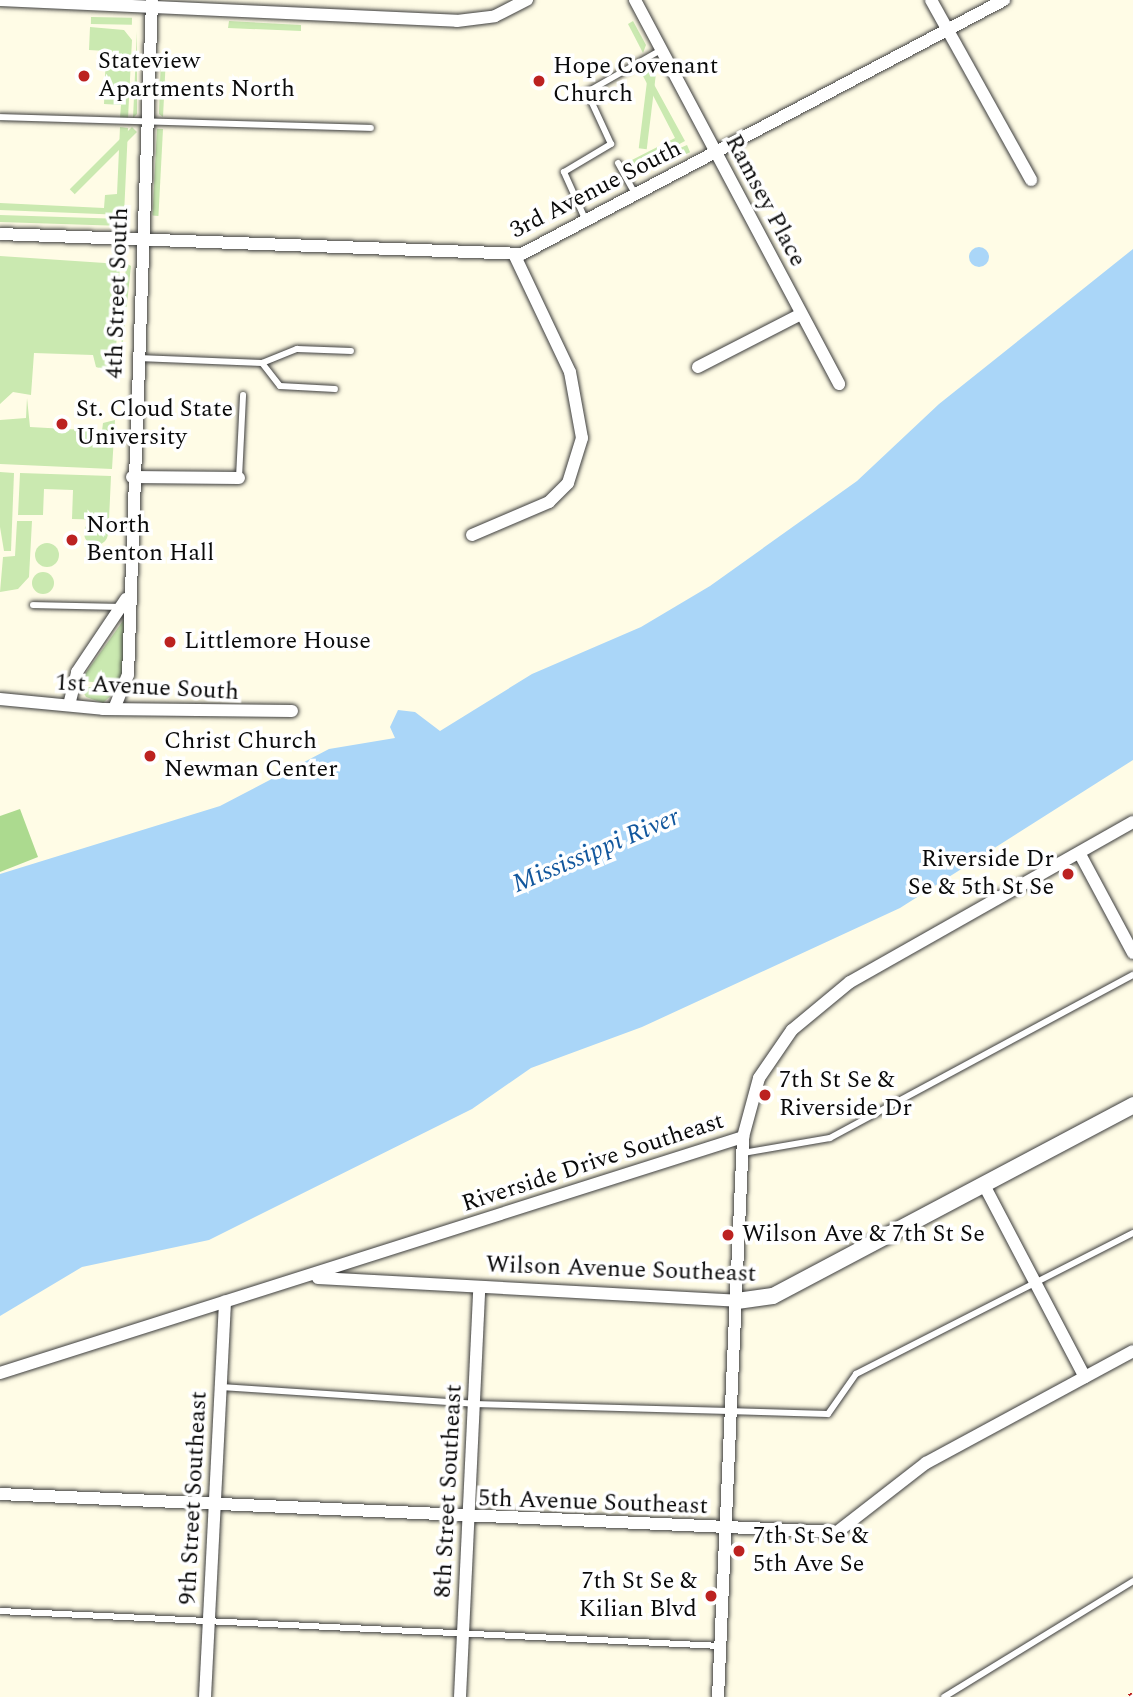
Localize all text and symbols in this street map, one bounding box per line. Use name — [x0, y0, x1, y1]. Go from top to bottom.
place label: Stateview Apartments North — [98, 48, 295, 104]
place label: Hope Covenant Church — [553, 53, 718, 109]
marker: Stateview Apartments North — [76, 68, 92, 84]
marker: Hope Covenant Church — [531, 73, 547, 89]
street label: Ramsey Place — [718, 130, 812, 272]
street label: 3rd Avenue South — [506, 134, 686, 246]
street label: 4th Street South — [101, 207, 135, 379]
place label: St. Cloud State University — [76, 396, 233, 452]
marker: St. Cloud State University — [54, 416, 70, 432]
place label: North Benton Hall — [86, 512, 214, 568]
marker: North Benton Hall — [64, 532, 80, 548]
place label: Littlemore House — [184, 628, 371, 656]
marker: Littlemore House — [162, 634, 178, 650]
street label: 1st Avenue South — [54, 669, 240, 707]
place label: Christ Church Newman Center — [164, 728, 338, 784]
marker: Christ Church Newman Center — [142, 748, 158, 764]
water label: Mississippi River — [508, 802, 684, 900]
place label: Riverside Dr Se & 5th St Se — [908, 846, 1054, 902]
marker: Riverside Dr Se & 5th St Se — [1060, 866, 1076, 882]
place label: 7th St Se & Riverside Dr — [779, 1067, 912, 1123]
marker: 7th St Se & Riverside Dr — [757, 1087, 773, 1103]
street label: Riverside Drive Southeast — [458, 1107, 728, 1219]
place label: Wilson Ave & 7th St Se — [742, 1221, 985, 1249]
marker: Wilson Ave & 7th St Se — [720, 1227, 736, 1243]
street label: Wilson Avenue Southeast — [485, 1251, 757, 1289]
street label: 8th Street Southeast — [429, 1384, 469, 1598]
street label: 9th Street Southeast — [174, 1391, 214, 1605]
street label: 5th Avenue Southeast — [478, 1485, 708, 1521]
place label: 7th St Se & 5th Ave Se — [753, 1523, 868, 1579]
marker: 7th St Se & 5th Ave Se — [731, 1543, 747, 1559]
place label: 7th St Se & Kilian Blvd — [579, 1568, 697, 1624]
marker: 7th St Se & Kilian Blvd — [703, 1588, 719, 1604]

